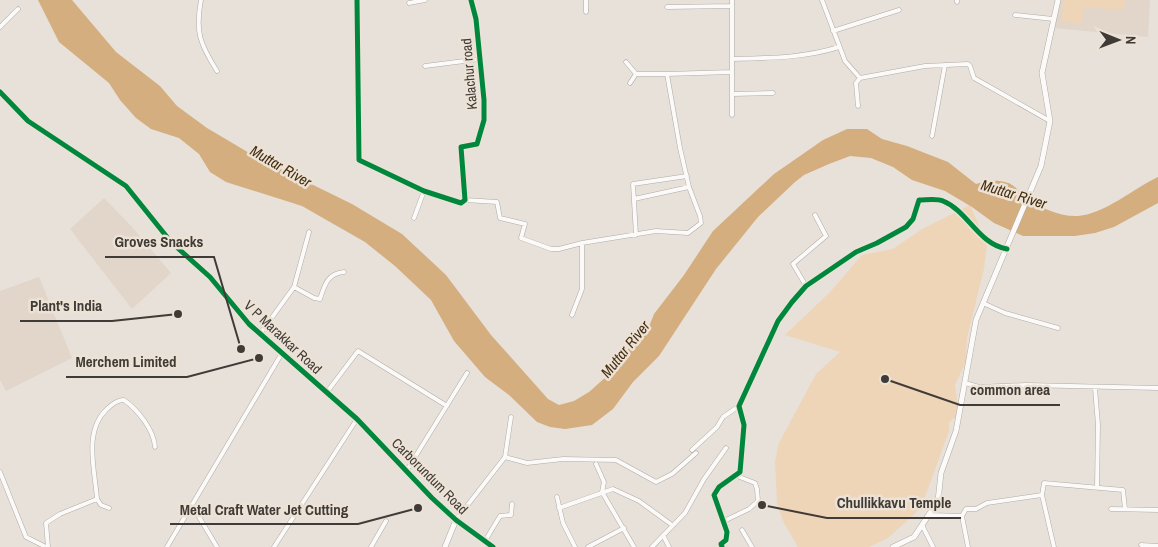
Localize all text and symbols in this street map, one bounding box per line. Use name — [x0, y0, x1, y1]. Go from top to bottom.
north arrow — [1093, 15, 1143, 65]
text: N — [1122, 36, 1140, 45]
street label: Kalachur road — [457, 38, 481, 110]
water label: Muttar River — [246, 140, 316, 192]
water label: Muttar River — [979, 174, 1050, 214]
callout: Groves Snacks — [105, 227, 214, 257]
text: Groves Snacks — [115, 231, 204, 252]
callout: Plant's India — [20, 291, 112, 321]
text: Plant's India — [30, 295, 102, 316]
street label: V P Marakkar Road — [240, 296, 326, 378]
water label: Muttar River — [596, 315, 655, 382]
callout: Merchem Limited — [66, 347, 187, 377]
text: Merchem Limited — [75, 351, 177, 372]
callout: common area — [960, 375, 1060, 405]
text: common area — [970, 379, 1050, 400]
street label: Carborundum Road — [388, 434, 472, 518]
callout: Chullikkavu Temple — [827, 488, 961, 518]
text: Chullikkavu Temple — [837, 492, 951, 513]
callout: Metal Craft Water Jet Cutting — [170, 494, 358, 524]
text: Metal Craft Water Jet Cutting — [180, 499, 349, 520]

